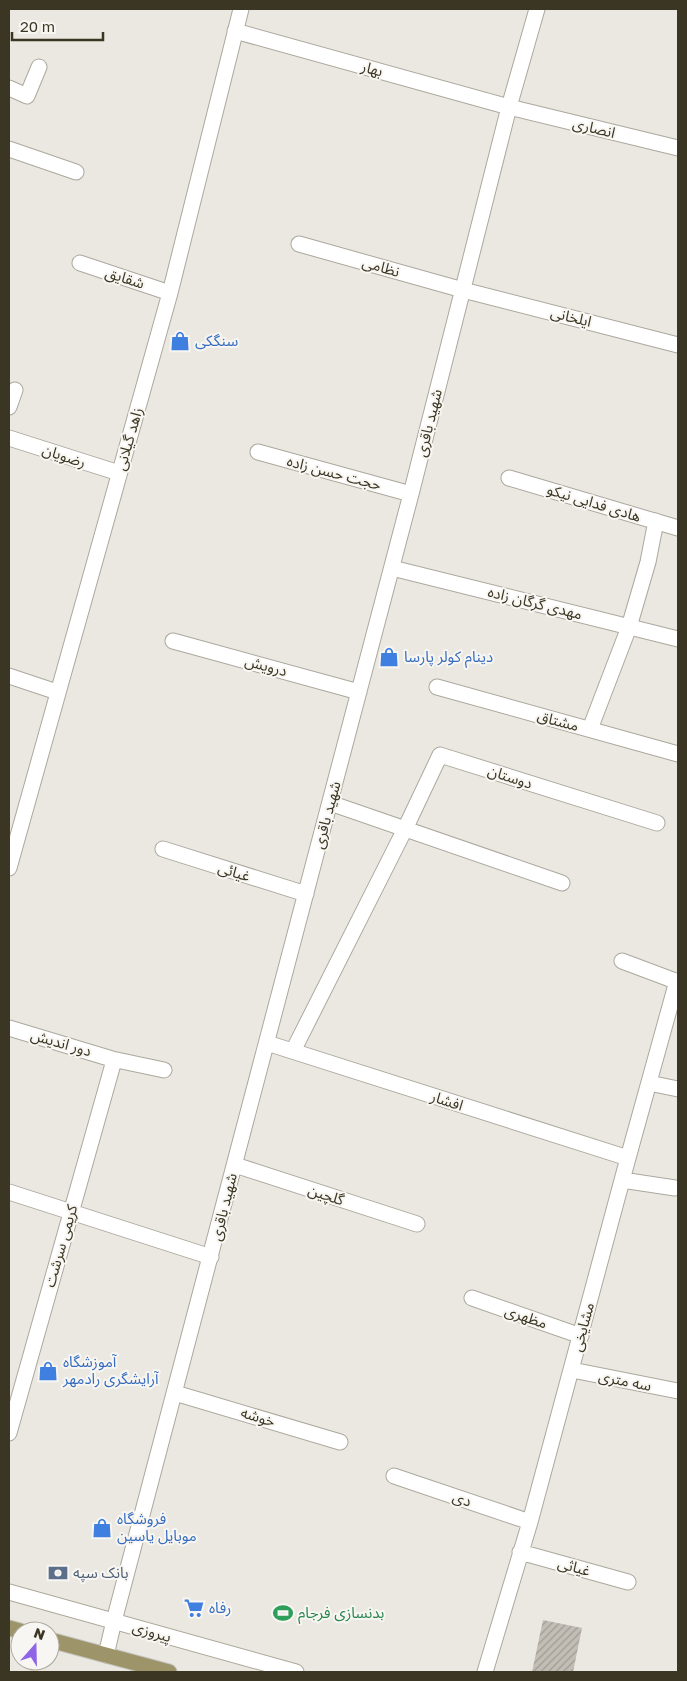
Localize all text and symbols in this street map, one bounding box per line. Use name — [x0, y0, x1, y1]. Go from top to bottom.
scale bar — [12, 10, 104, 42]
text: 20 m — [20, 17, 55, 35]
street label: بهار — [358, 56, 385, 80]
street label: انصاری — [571, 113, 617, 142]
street label: نظامی — [360, 252, 402, 281]
street label: شقایق — [103, 262, 147, 294]
street label: ایلخانی — [549, 302, 594, 331]
shop icon: سنگکی — [169, 330, 191, 352]
place label: سنگکی — [195, 331, 238, 350]
street label: شهید باقری — [411, 387, 446, 459]
street label: زاهد گیلانی — [110, 405, 147, 473]
street label: رضویان — [40, 440, 88, 471]
street label: حجت حسن زاده — [285, 451, 383, 494]
street label: هادی فدایی نیکو — [545, 479, 643, 526]
street label: مهدی گرگان زاده — [486, 582, 584, 623]
shop icon: دینام کولر پارسا — [378, 646, 400, 668]
place label: دینام کولر پارسا — [404, 647, 493, 668]
street label: درویش — [243, 651, 289, 680]
street label: مشتاق — [535, 706, 581, 735]
street label: دوستان — [485, 760, 535, 793]
street label: شهید باقری — [308, 779, 345, 851]
street label: غیائی — [216, 858, 253, 886]
street label: دور اندیش — [29, 1025, 94, 1060]
street label: افشار — [428, 1086, 466, 1115]
street label: شهید باقری — [206, 1171, 241, 1243]
street label: گلچین — [305, 1180, 347, 1210]
street label: کریمی سرشت — [40, 1202, 82, 1289]
street label: مظهری — [503, 1300, 550, 1333]
street label: مشایخی — [567, 1300, 598, 1354]
place label: آموزشگاه آرایشگری رادمهر — [62, 1352, 159, 1388]
shop icon: آموزشگاه آرایشگری رادمهر — [37, 1360, 59, 1382]
street label: سه متری — [597, 1366, 653, 1395]
street label: خوشه — [239, 1402, 278, 1431]
street label: دی — [450, 1487, 474, 1511]
place label: فروشگاه موبایل یاسین — [117, 1509, 197, 1545]
shop icon: فروشگاه موبایل یاسین — [91, 1517, 113, 1539]
street label: غیاثی — [556, 1553, 593, 1580]
bank icon: بانک سپه — [47, 1562, 69, 1584]
place label: بانک سپه — [73, 1563, 128, 1583]
supermarket icon: رفاه — [183, 1597, 205, 1619]
place label: رفاه — [209, 1598, 231, 1617]
sports icon: بدنسازی فرجام — [272, 1602, 294, 1624]
place label: بدنسازی فرجام — [298, 1603, 384, 1624]
street label: پیروزی — [130, 1617, 174, 1647]
north arrow — [10, 1621, 60, 1671]
text: N — [32, 1624, 48, 1643]

